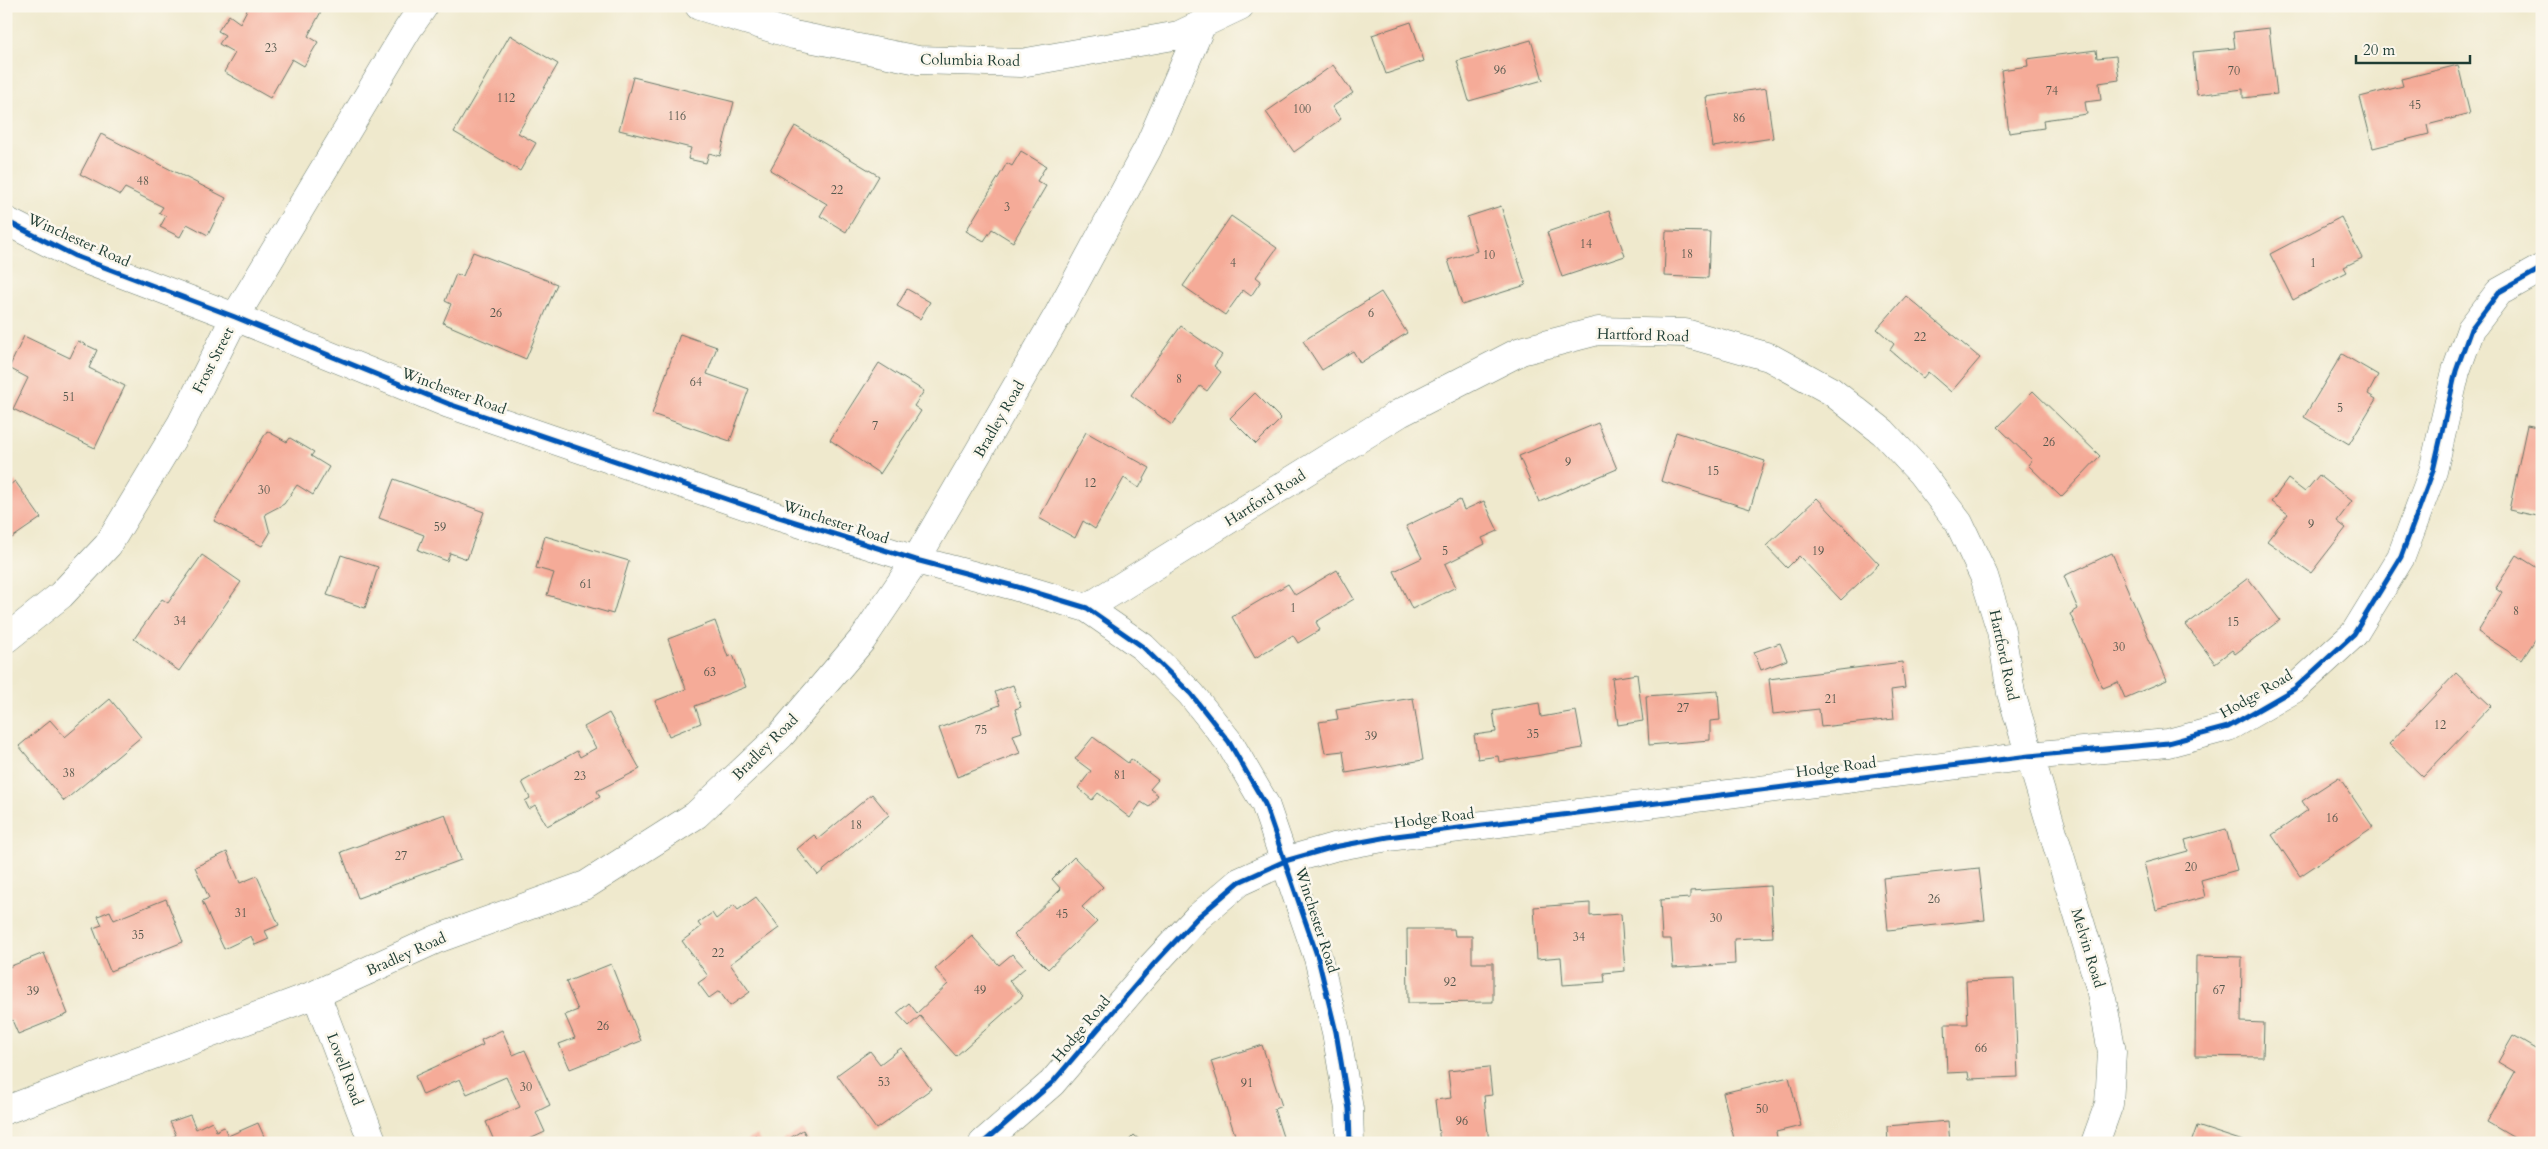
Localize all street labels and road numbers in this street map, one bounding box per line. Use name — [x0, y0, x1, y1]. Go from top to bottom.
street label: Columbia Road — [920, 49, 1020, 71]
street label: Winchester Road — [24, 208, 133, 272]
street label: Frost Street — [188, 323, 238, 397]
street label: Hartford Road — [1596, 323, 1690, 347]
street label: Winchester Road — [398, 362, 509, 419]
street label: Bradley Road — [969, 377, 1029, 461]
street label: Hartford Road — [1221, 465, 1309, 531]
street label: Winchester Road — [780, 495, 892, 549]
street label: Hartford Road — [1985, 608, 2023, 702]
street label: Hodge Road — [2216, 665, 2296, 723]
street label: Bradley Road — [728, 710, 802, 784]
street label: Hodge Road — [1795, 752, 1877, 782]
street label: Hodge Road — [1393, 803, 1475, 833]
street label: Winchester Road — [1290, 864, 1344, 976]
street label: Melvin Road — [2066, 906, 2110, 990]
street label: Bradley Road — [363, 927, 449, 981]
street label: Hodge Road — [1047, 992, 1115, 1066]
street label: Lovell Road — [322, 1030, 368, 1108]

